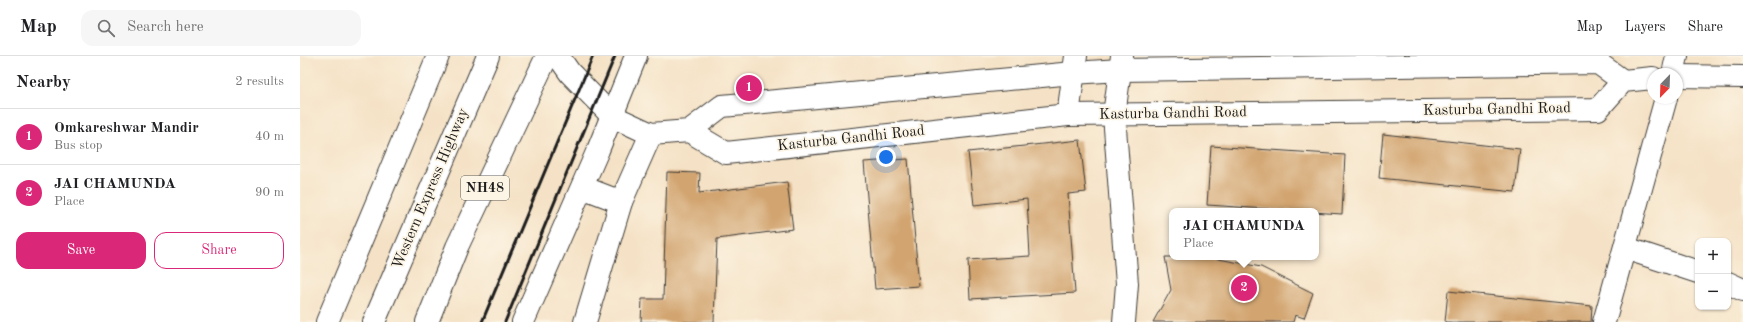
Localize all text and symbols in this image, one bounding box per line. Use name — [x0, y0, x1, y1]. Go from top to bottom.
search box — [81, 10, 361, 46]
icon: search — [95, 17, 117, 39]
text: Map — [20, 18, 57, 37]
text: Search here — [127, 20, 204, 35]
text: Map — [1577, 20, 1603, 34]
text: Layers — [1625, 20, 1666, 34]
text: Share — [1688, 20, 1723, 34]
north arrow — [1647, 68, 1683, 104]
pin: 1 — [736, 73, 762, 103]
text: Nearby — [16, 74, 71, 91]
text: 2 results — [235, 75, 284, 88]
street label: Kasturba Gandhi Road — [1423, 101, 1571, 119]
street label: Kasturba Gandhi Road — [1099, 105, 1247, 123]
street label: Western Express Highway — [390, 106, 472, 272]
text: Omkareshwar Mandir — [54, 121, 199, 136]
street label: Kasturba Gandhi Road — [777, 124, 926, 154]
text: 1 — [25, 130, 33, 143]
text: 40 m — [255, 130, 284, 143]
text: Bus stop — [54, 139, 103, 152]
your location — [876, 147, 896, 167]
road number: NH48 — [461, 176, 509, 200]
text: JAI CHAMUNDA — [54, 177, 176, 192]
text: 2 — [25, 186, 33, 199]
text: 90 m — [255, 186, 284, 199]
text: Place — [54, 195, 84, 208]
popup — [1169, 208, 1319, 260]
text: JAI CHAMUNDA — [1183, 219, 1305, 234]
button: Save — [16, 232, 146, 269]
button: Share — [154, 232, 284, 269]
text: Place — [1183, 237, 1214, 250]
map controls — [1695, 238, 1731, 310]
button: + — [1695, 238, 1731, 274]
pin: 2 — [1231, 273, 1257, 303]
button: − — [1695, 274, 1731, 310]

